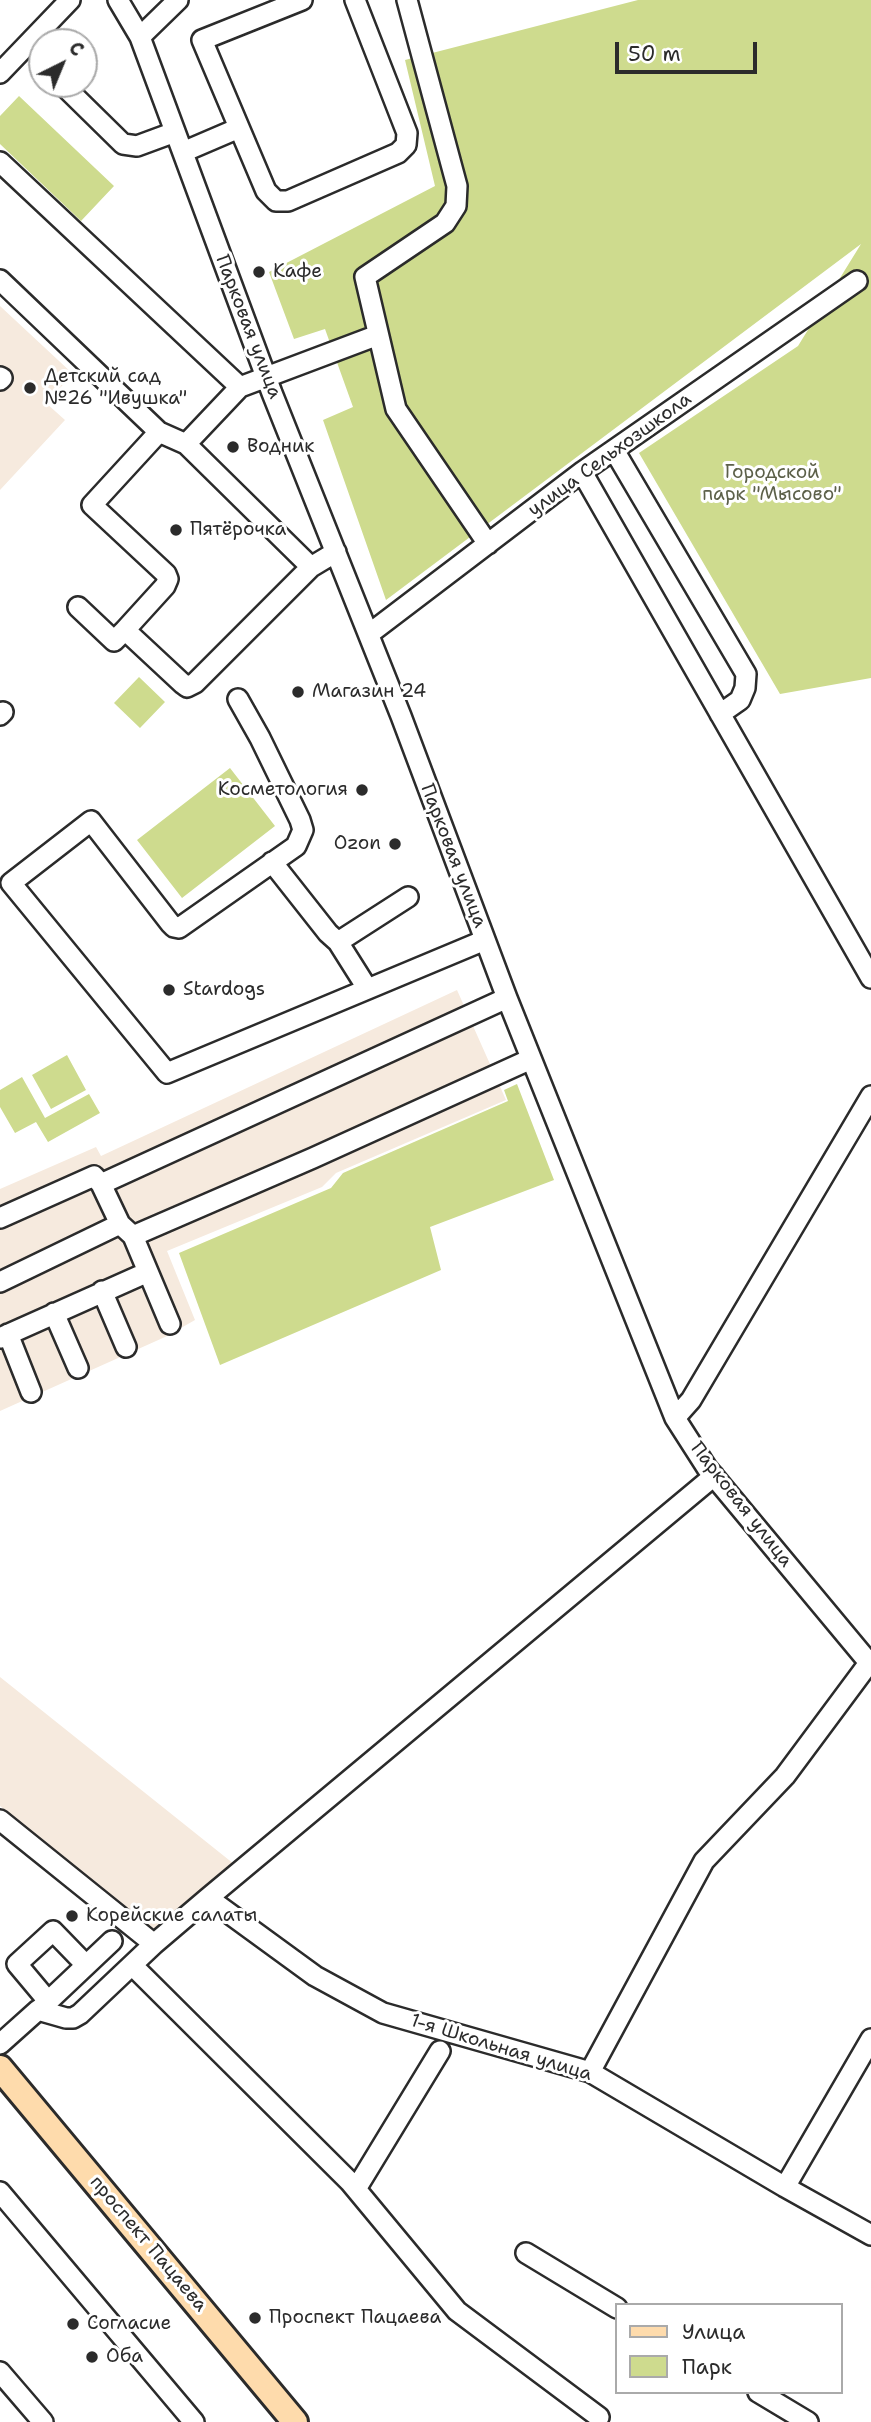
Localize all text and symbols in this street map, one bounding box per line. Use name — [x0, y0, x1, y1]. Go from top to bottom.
north arrow — [28, 28, 98, 98]
scale bar — [619, 28, 761, 72]
text: С — [64, 36, 89, 62]
text: 50 m — [628, 40, 681, 68]
street label: Парковая улица — [210, 252, 286, 402]
place label: Кафе — [273, 261, 322, 283]
marker: Кафе — [251, 264, 267, 280]
place label: Детский сад №26 "Ивушка" — [44, 366, 187, 410]
marker: Детский сад №26 "Ивушка" — [22, 380, 38, 396]
street label: улица Сельхозшкола — [524, 388, 696, 522]
place label: Водник — [247, 436, 314, 458]
marker: Водник — [225, 439, 241, 455]
park label: Городской парк "Мысово" — [702, 462, 842, 506]
place label: Пятёрочка — [190, 519, 286, 541]
marker: Пятёрочка — [168, 522, 184, 538]
place label: Магазин 24 — [312, 681, 426, 703]
marker: Магазин 24 — [290, 684, 306, 700]
place label: Косметология — [218, 779, 348, 801]
street label: Парковая улица — [415, 781, 491, 931]
marker: Косметология — [354, 782, 370, 798]
place label: Ozon — [334, 833, 381, 855]
marker: Ozon — [387, 836, 403, 852]
place label: Stardogs — [183, 979, 265, 1001]
marker: Stardogs — [161, 982, 177, 998]
street label: Парковая улица — [685, 1438, 797, 1572]
place label: Корейские салаты — [86, 1905, 257, 1927]
marker: Корейские салаты — [64, 1908, 80, 1924]
street label: 1-я Школьная улица — [408, 2010, 594, 2086]
street label: проспект Пацаева — [84, 2171, 212, 2317]
legend — [616, 2303, 843, 2394]
place label: Проспект Пацаева — [269, 2307, 441, 2329]
marker: Проспект Пацаева — [247, 2310, 263, 2326]
place label: Согласие — [87, 2313, 171, 2335]
marker: Согласие — [65, 2316, 81, 2332]
text: Улица — [682, 2318, 745, 2346]
place label: Оба — [106, 2346, 143, 2368]
marker: Оба — [84, 2349, 100, 2365]
text: Парк — [682, 2353, 732, 2381]

